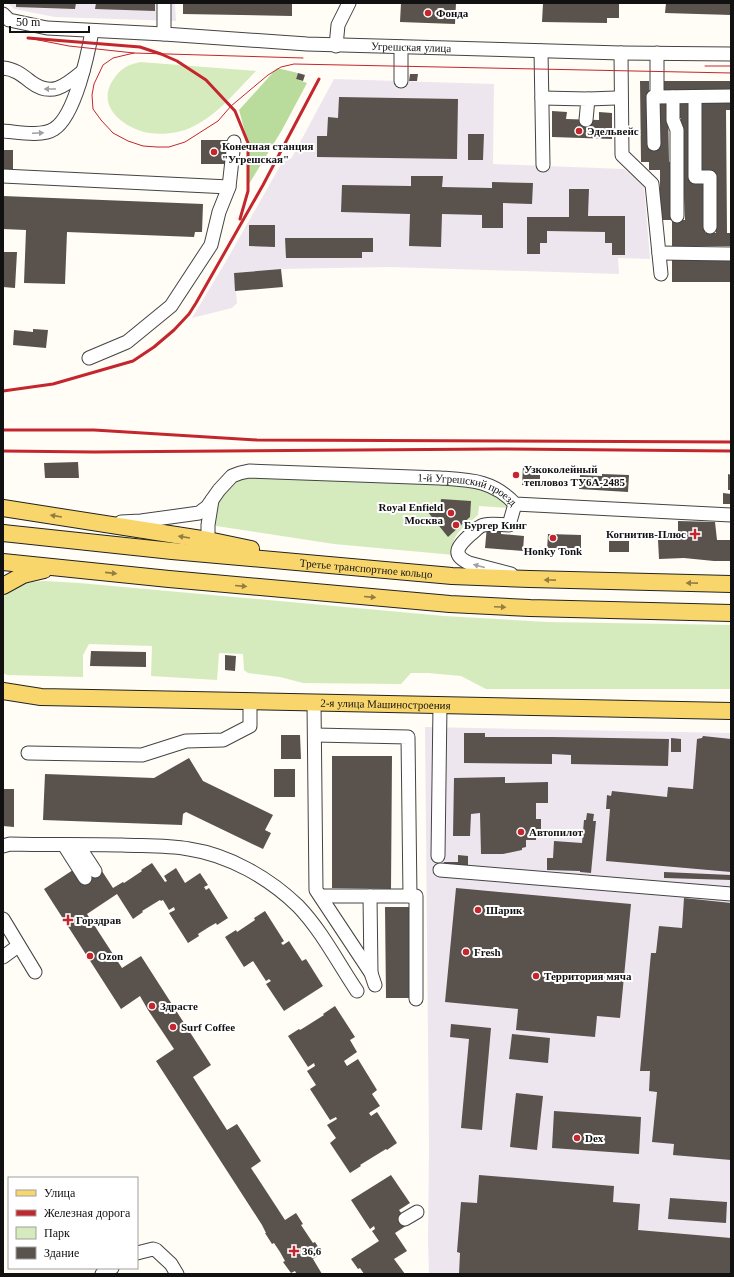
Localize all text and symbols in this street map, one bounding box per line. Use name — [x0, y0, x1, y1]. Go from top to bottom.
place label: Фонда — [436, 7, 469, 19]
scale bar — [10, 8, 89, 34]
marker: Фонда — [423, 8, 433, 18]
text: 50 m — [16, 15, 41, 29]
street label: Угрешская улица — [371, 40, 452, 54]
one-way arrow — [43, 86, 56, 92]
place label: Эдельвейс — [587, 125, 639, 137]
marker: Эдельвейс — [574, 126, 584, 136]
one-way arrow — [32, 129, 44, 136]
place label: Конечная станция "Угрешская" — [222, 140, 314, 165]
marker: Конечная станция "Угрешская" — [209, 147, 219, 157]
place label: Узкоколейный тепловоз ТУ6А-2485 — [524, 463, 626, 488]
marker: Узкоколейный тепловоз ТУ6А-2485 — [511, 470, 521, 480]
street label: 1-й Угрешский проезд — [417, 471, 520, 508]
place label: Royal Enfield Москва — [379, 501, 443, 526]
marker: Royal Enfield Москва — [446, 508, 456, 518]
one-way arrow — [50, 513, 62, 519]
place label: Бургер Кинг — [464, 519, 527, 531]
marker: Бургер Кинг — [451, 520, 461, 530]
place label: Когнитив-Плюс — [606, 528, 686, 540]
marker: Когнитив-Плюс — [689, 528, 701, 540]
one-way arrow — [178, 533, 191, 539]
marker: Honky Tonk — [548, 533, 558, 543]
place label: Honky Tonk — [524, 545, 583, 557]
street label: Третье транспортное кольцо — [299, 556, 434, 580]
one-way arrow — [473, 563, 485, 569]
one-way arrow — [105, 569, 117, 576]
one-way arrow — [543, 577, 556, 583]
one-way arrow — [685, 580, 698, 586]
one-way arrow — [235, 582, 247, 589]
one-way arrow — [364, 594, 376, 601]
one-way arrow — [494, 604, 507, 610]
street label: 2-я улица Машиностроения — [320, 697, 451, 711]
place label: Автопилот — [529, 826, 584, 838]
marker: Автопилот — [516, 827, 526, 837]
place label: Шарик — [486, 904, 523, 916]
marker: Шарик — [473, 905, 483, 915]
place label: Горздрав — [76, 914, 121, 926]
marker: Горздрав — [63, 915, 73, 925]
place label: Fresh — [474, 946, 501, 958]
marker: Fresh — [461, 947, 471, 957]
place label: Ozon — [98, 950, 123, 962]
marker: Ozon — [85, 951, 95, 961]
place label: Территория мяча — [544, 970, 632, 982]
marker: Территория мяча — [531, 971, 541, 981]
place label: Здрасте — [160, 1000, 198, 1012]
marker: Здрасте — [147, 1001, 157, 1011]
place label: Surf Coffee — [181, 1021, 235, 1033]
marker: Surf Coffee — [168, 1022, 178, 1032]
place label: Dex — [585, 1132, 604, 1144]
marker: Dex — [572, 1133, 582, 1143]
legend — [8, 1177, 138, 1269]
text: Улица — [44, 1186, 76, 1200]
text: Железная дорога — [44, 1206, 131, 1220]
text: Парк — [44, 1226, 70, 1240]
place label: 36,6 — [302, 1245, 322, 1257]
text: Здание — [44, 1246, 79, 1260]
marker: 36,6 — [289, 1246, 299, 1256]

